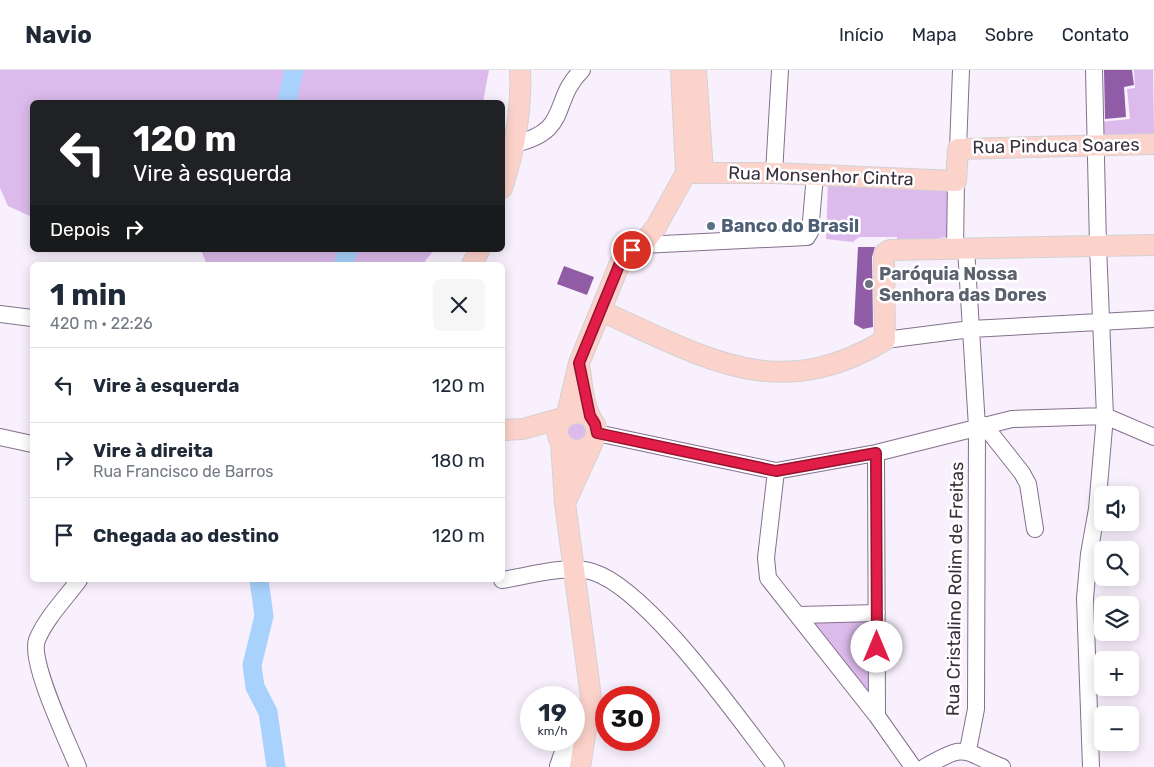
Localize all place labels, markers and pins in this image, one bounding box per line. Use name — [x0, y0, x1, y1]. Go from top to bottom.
place label: Banco do Brasil — [721, 215, 859, 237]
marker: Banco do Brasil — [705, 220, 717, 232]
pin — [611, 229, 653, 271]
place label: Paróquia Nossa Senhora das Dores — [879, 263, 1047, 306]
marker: Paróquia Nossa Senhora das Dores — [863, 278, 875, 290]

